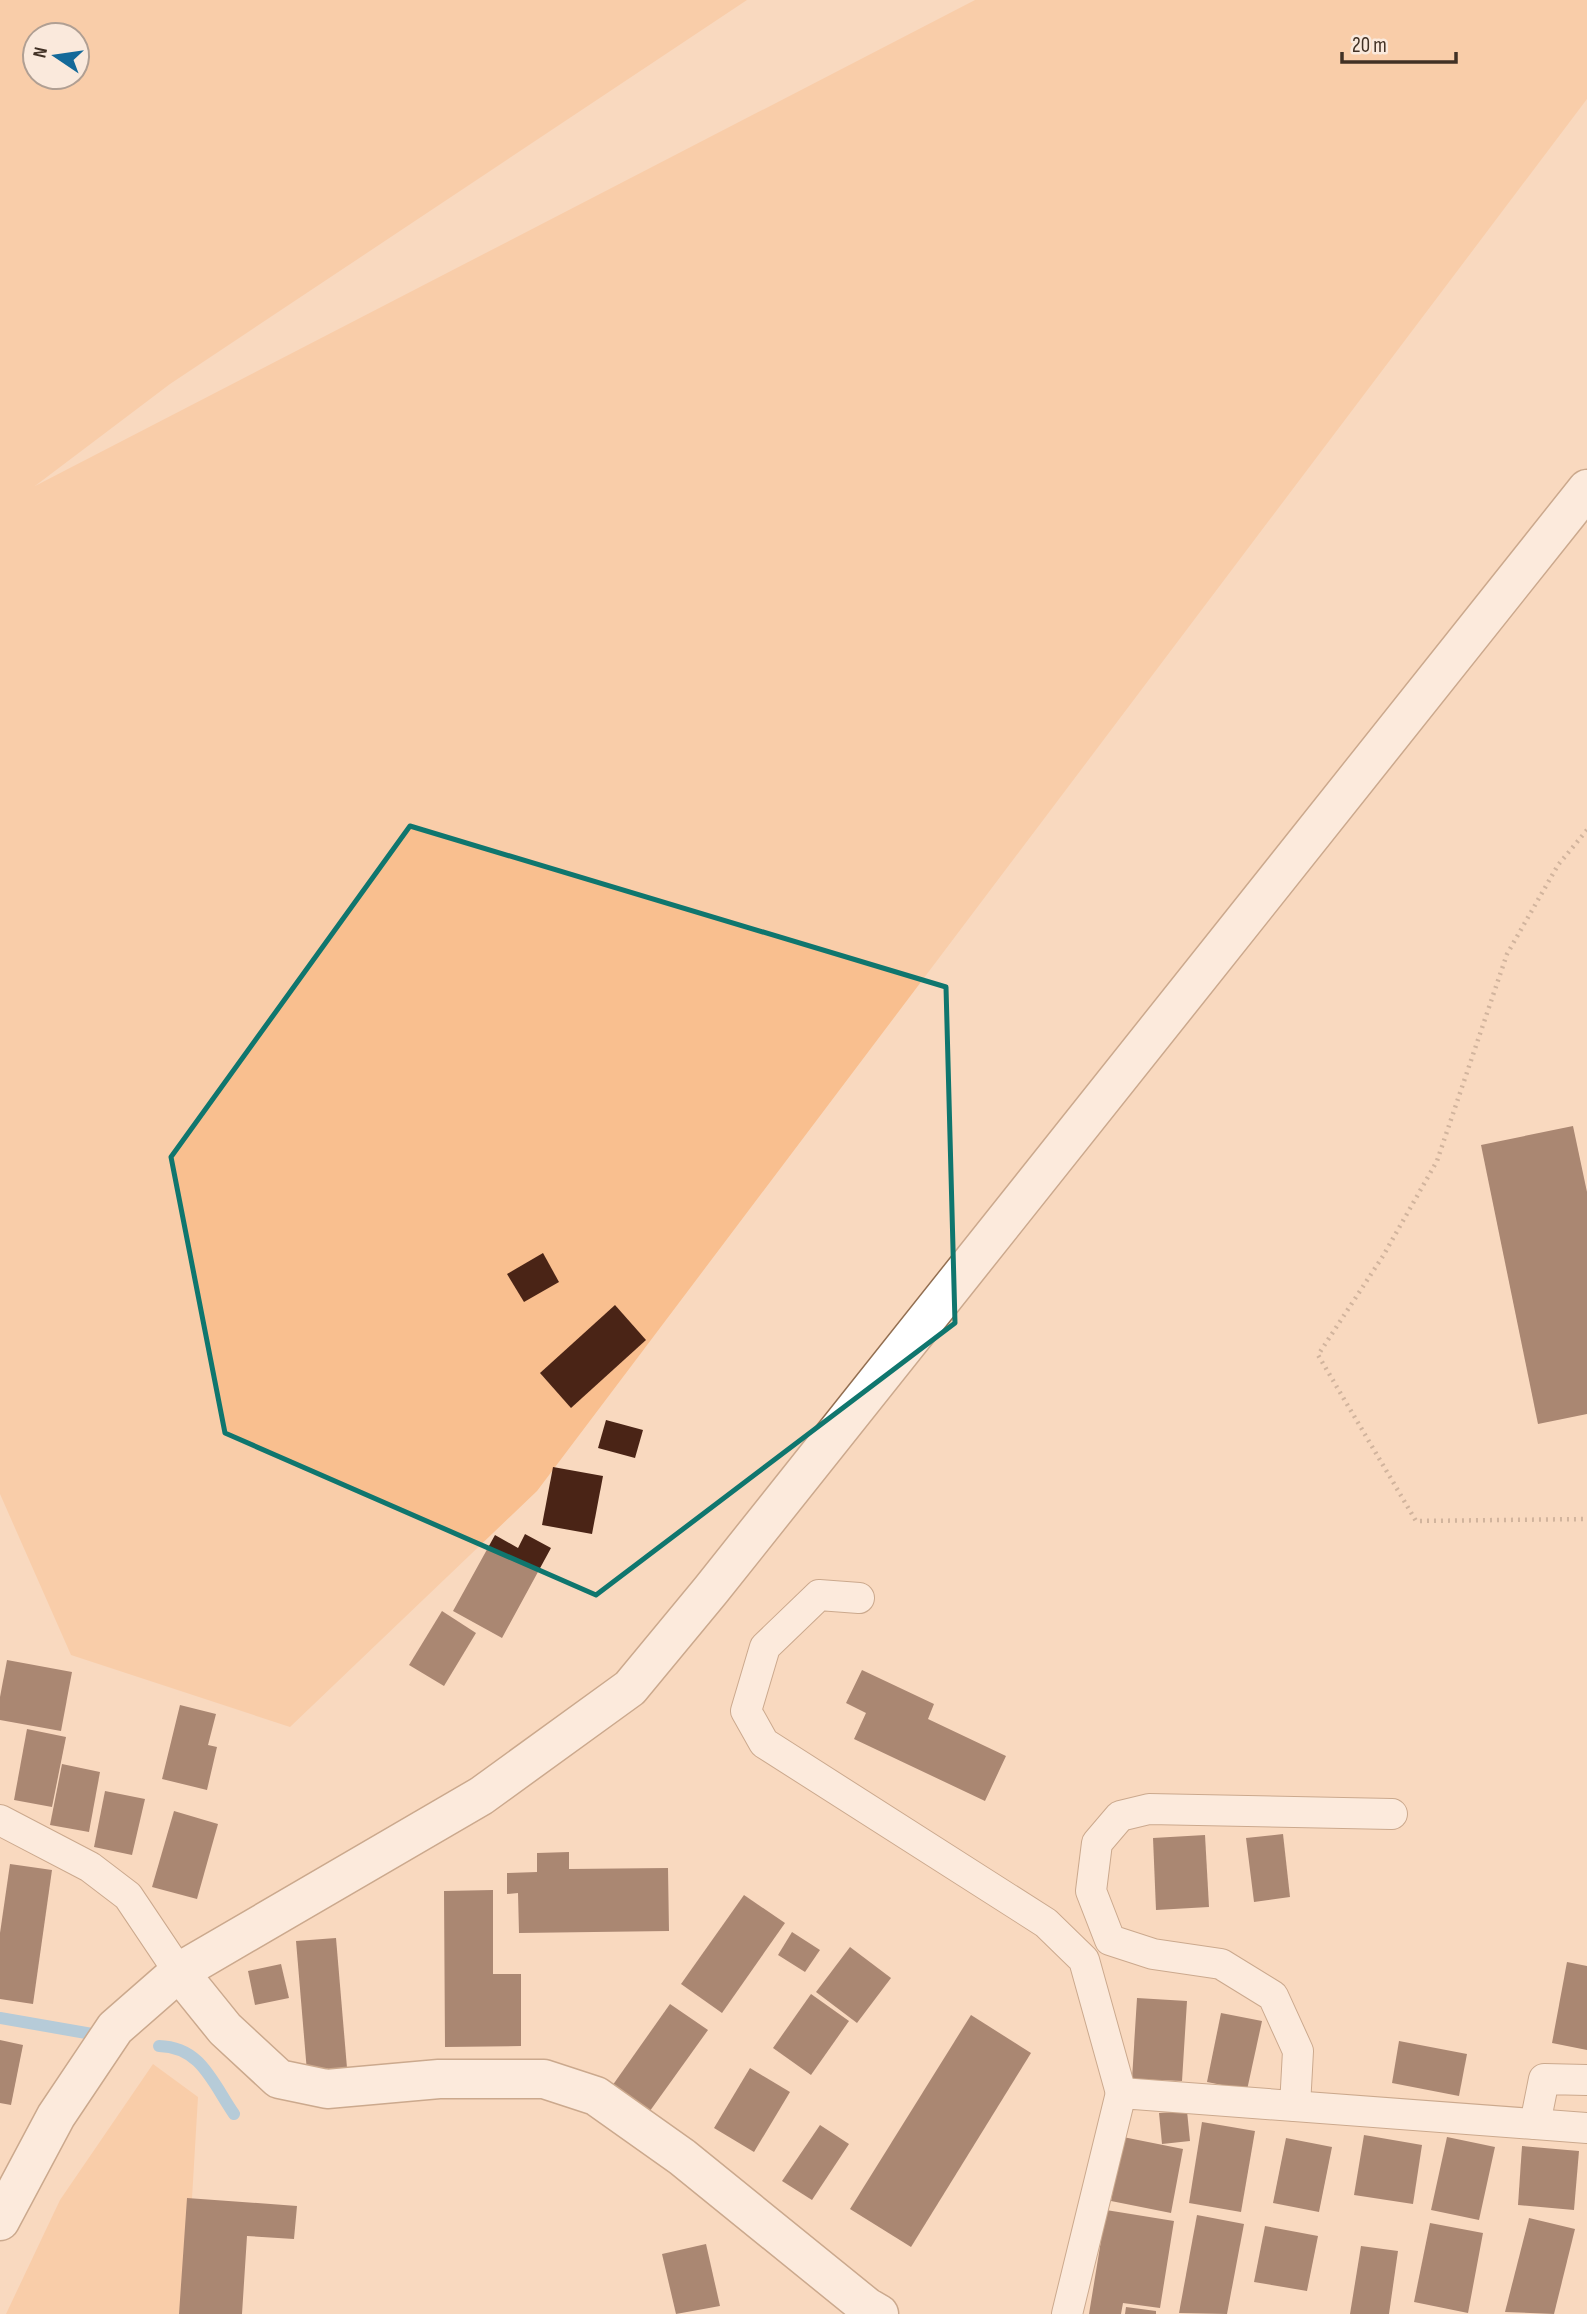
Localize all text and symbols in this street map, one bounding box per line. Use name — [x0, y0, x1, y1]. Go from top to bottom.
north arrow — [21, 21, 91, 91]
scale bar — [1342, 21, 1456, 65]
text: 20 m — [1352, 33, 1387, 58]
text: N — [29, 45, 53, 60]

